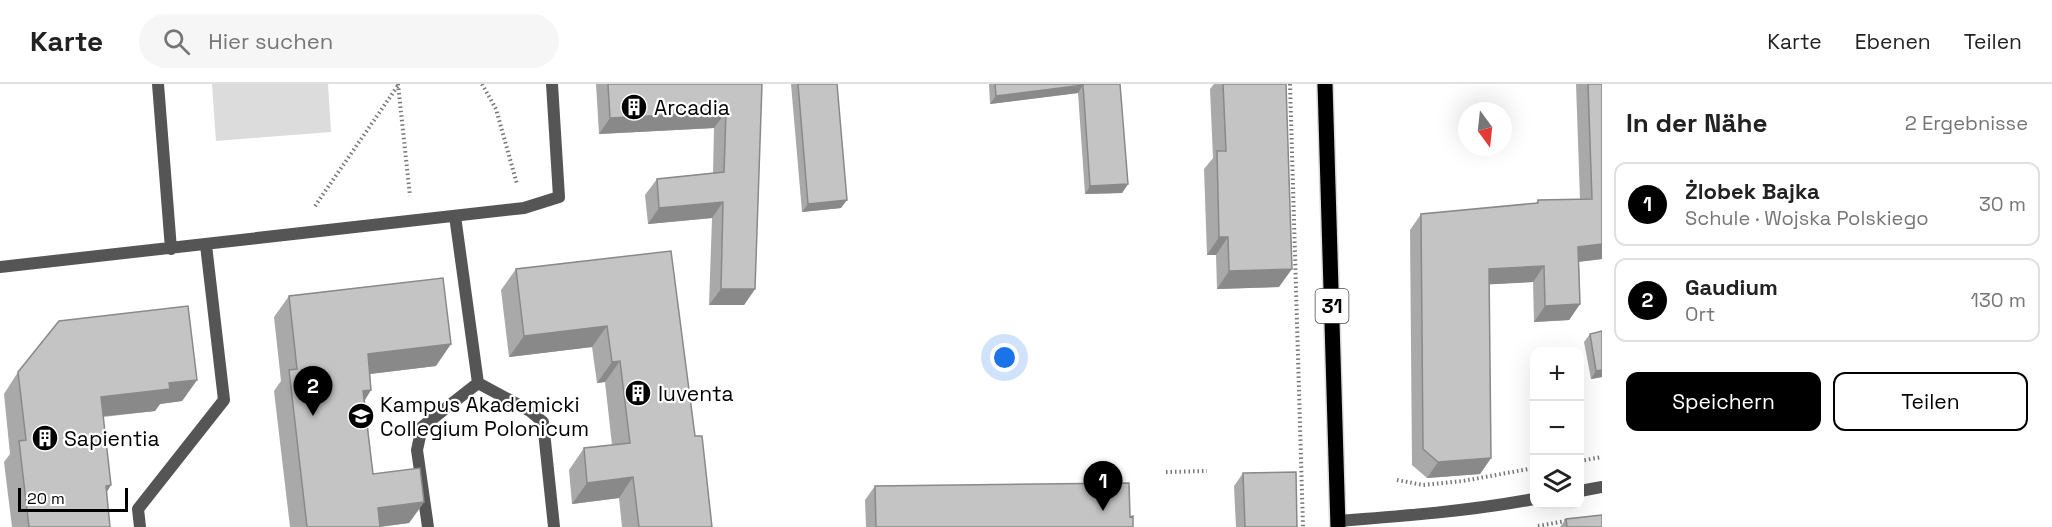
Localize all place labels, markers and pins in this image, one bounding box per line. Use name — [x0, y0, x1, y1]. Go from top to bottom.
building icon: Arcadia — [619, 92, 649, 122]
place label: Arcadia — [654, 94, 730, 121]
pin: 2 — [294, 366, 332, 416]
building icon: Iuventa — [623, 378, 653, 408]
place label: Iuventa — [658, 380, 734, 407]
place label: Kampus Akademicki Collegium Polonicum — [380, 391, 589, 442]
school or university icon: Kampus Akademicki Collegium Polonicum — [346, 401, 376, 431]
building icon: Sapientia — [30, 423, 60, 453]
place label: Sapientia — [64, 425, 160, 452]
pin: 1 — [1084, 462, 1122, 511]

